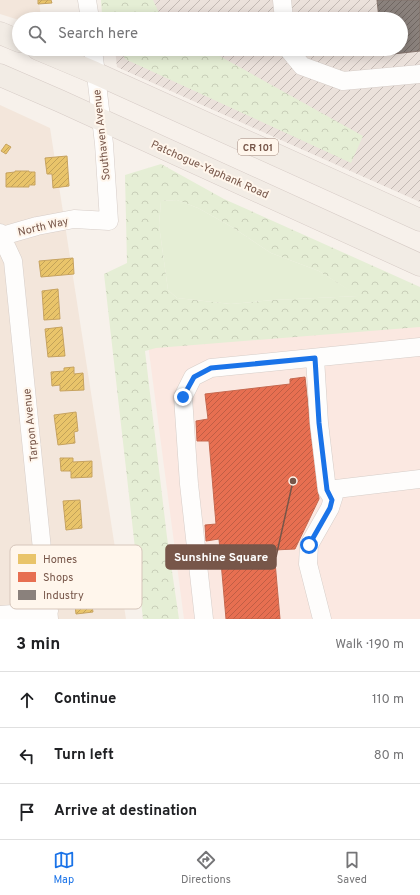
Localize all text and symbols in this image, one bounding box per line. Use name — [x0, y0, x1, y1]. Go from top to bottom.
search box — [12, 12, 408, 56]
icon: search — [26, 23, 48, 45]
text: Search here — [58, 25, 138, 44]
street label: Southaven Avenue — [90, 89, 114, 181]
street label: Patchogue-Yaphank Road — [149, 138, 271, 202]
road number: CR 101 — [238, 139, 278, 155]
street label: North Way — [17, 214, 70, 240]
street label: Tarpon Avenue — [20, 388, 42, 462]
route end — [174, 388, 192, 406]
route start — [300, 536, 318, 554]
legend — [10, 545, 142, 609]
callout: Sunshine Square — [166, 545, 276, 569]
text: Sunshine Square — [174, 550, 268, 566]
text: Homes — [43, 553, 77, 567]
text: Shops — [43, 571, 73, 585]
text: Industry — [43, 589, 84, 603]
text: 3 min — [16, 634, 60, 656]
text: Walk · 190 m — [335, 637, 404, 653]
icon: ahead — [16, 689, 38, 711]
text: Continue — [54, 690, 116, 709]
text: 110 m — [372, 692, 404, 708]
icon: left — [16, 745, 38, 767]
text: Turn left — [54, 746, 114, 765]
text: 80 m — [374, 748, 404, 764]
icon: arrive — [16, 801, 38, 823]
text: Arrive at destination — [54, 802, 197, 821]
tab: Map — [53, 849, 75, 887]
tab: Directions — [181, 849, 231, 887]
tab: Saved — [337, 849, 367, 887]

